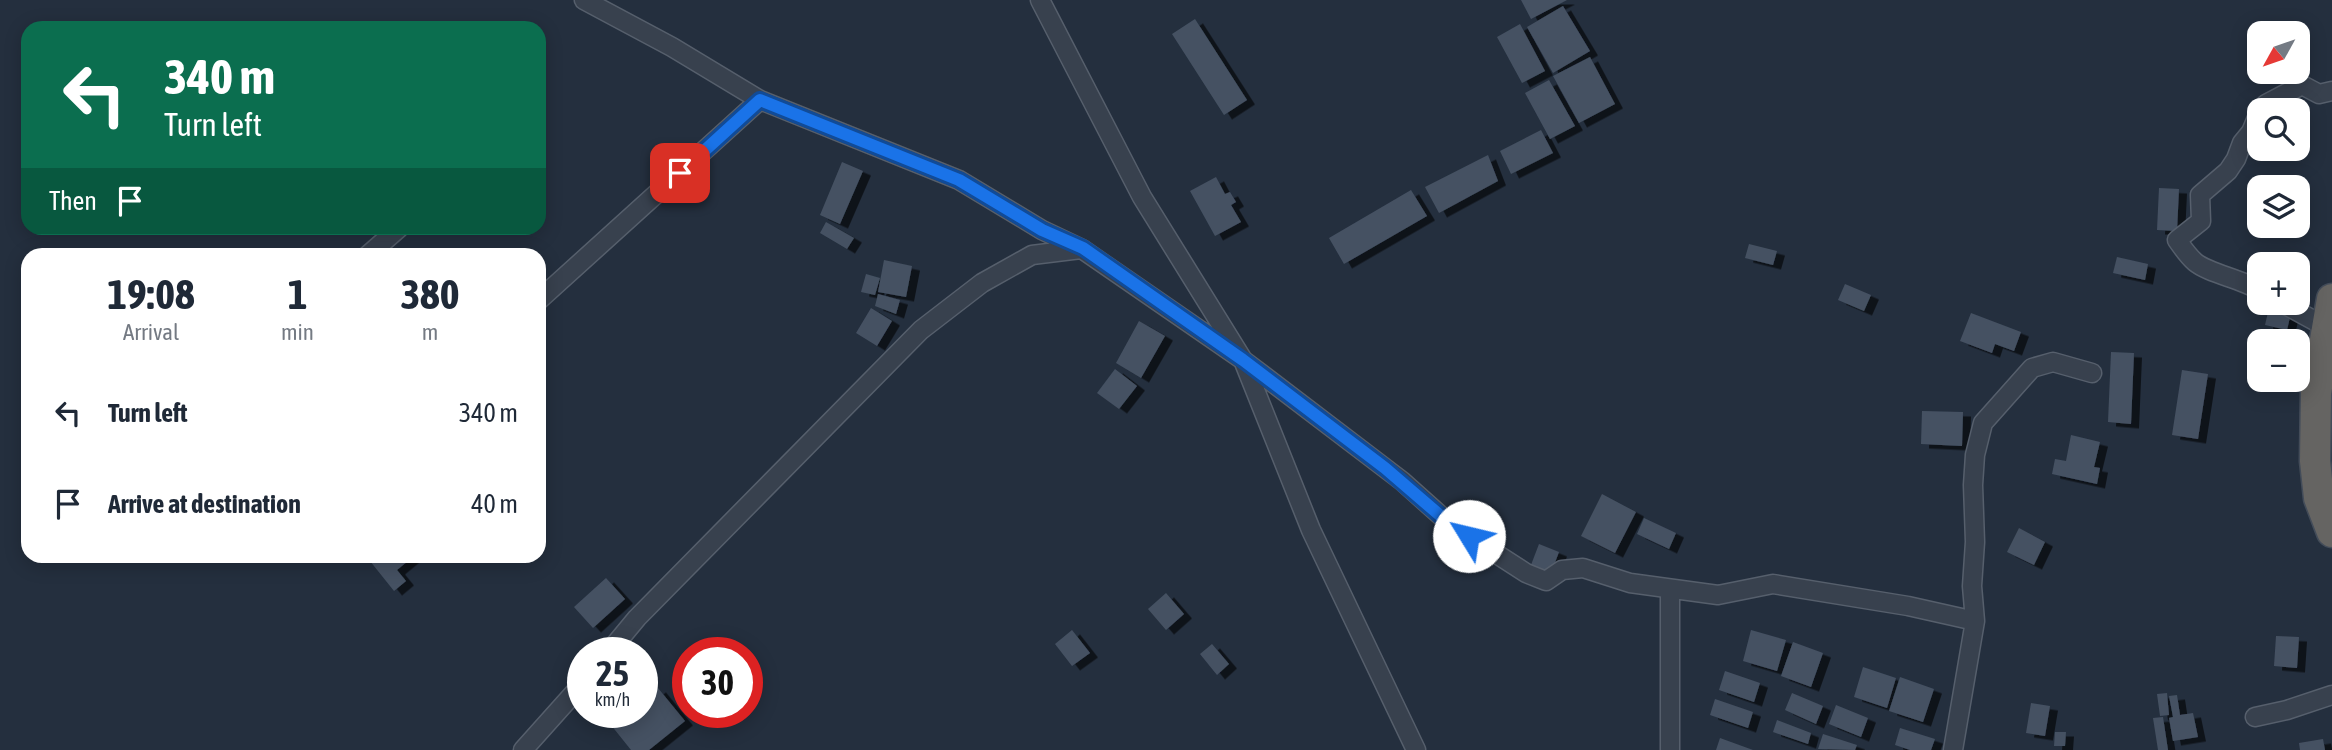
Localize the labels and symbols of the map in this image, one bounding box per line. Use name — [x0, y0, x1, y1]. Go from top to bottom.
north arrow — [2247, 21, 2310, 84]
pin — [650, 143, 710, 203]
position arrow — [1432, 499, 1506, 573]
speed limit sign: 30 — [672, 637, 763, 728]

